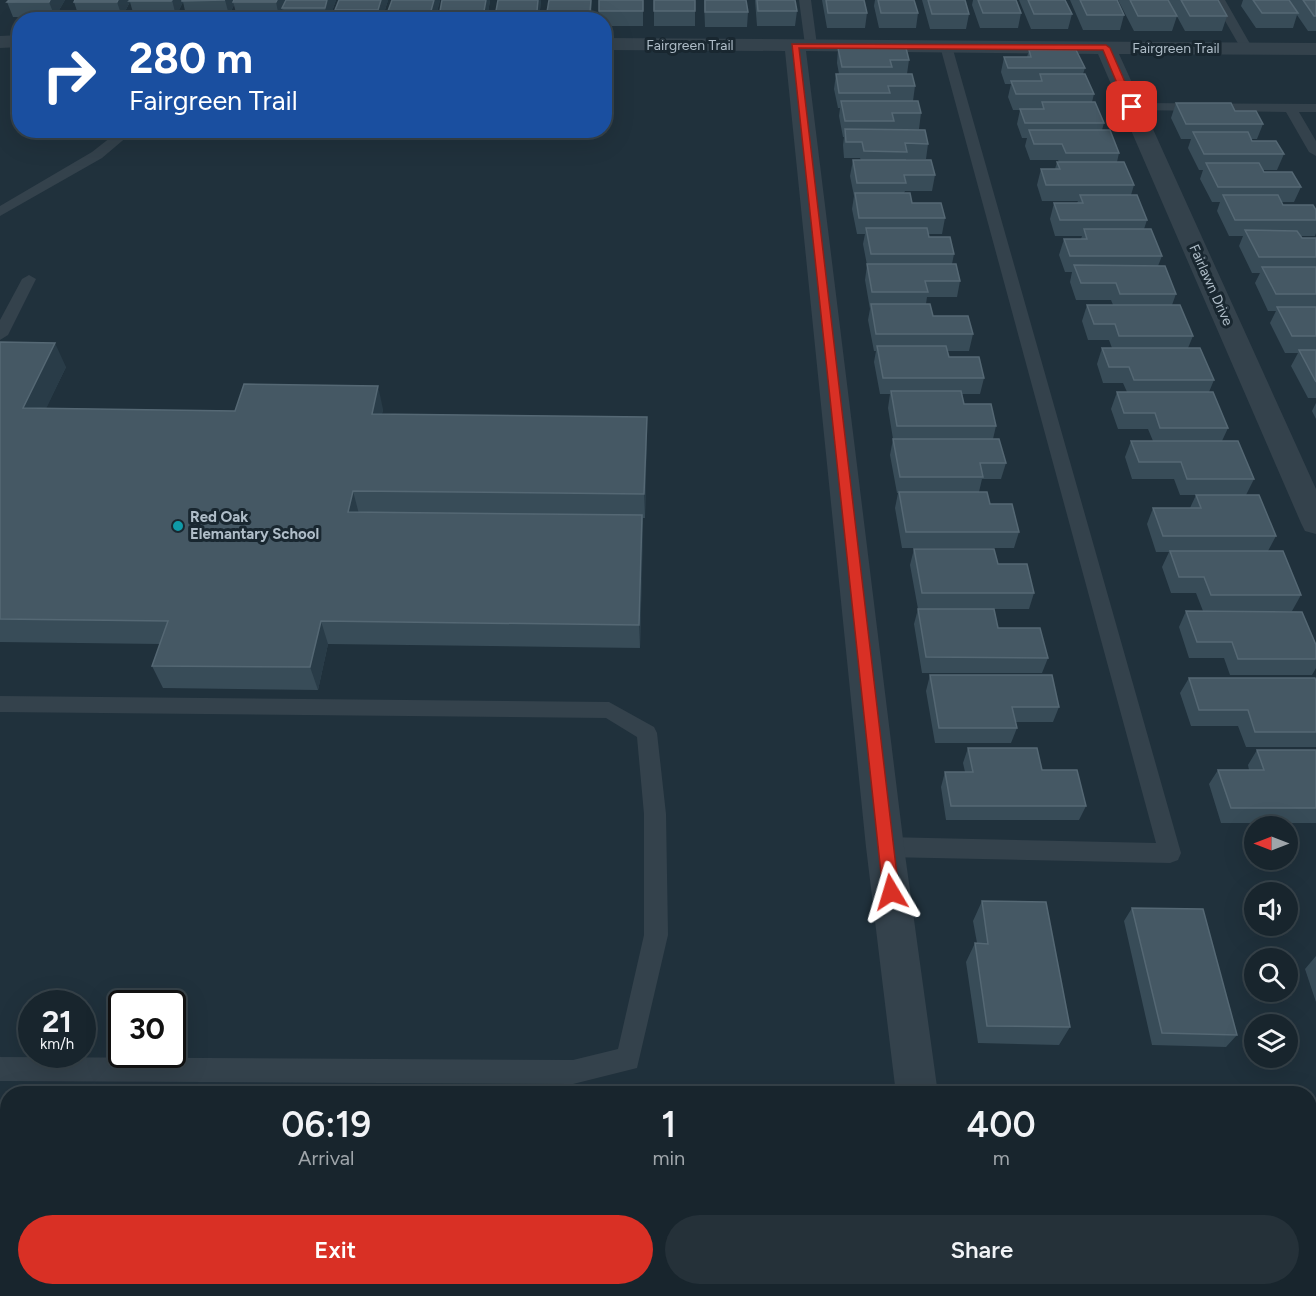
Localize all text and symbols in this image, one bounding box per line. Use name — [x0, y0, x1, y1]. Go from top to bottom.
text: 280 m — [129, 33, 253, 84]
icon: right — [30, 36, 108, 114]
street label: Fairgreen Trail — [646, 37, 734, 54]
street label: Fairgreen Trail — [1132, 40, 1220, 57]
pin — [1106, 81, 1157, 132]
text: Fairgreen Trail — [129, 84, 298, 117]
icon: arrive — [1115, 90, 1148, 123]
street label: Fairlawn Drive — [1185, 242, 1237, 329]
place label: Red Oak Elemantary School — [190, 508, 319, 543]
marker: Red Oak Elemantary School — [171, 519, 185, 533]
north arrow — [1244, 816, 1298, 870]
map controls — [1244, 816, 1298, 1068]
position arrow — [859, 860, 923, 924]
button: sound — [1244, 882, 1298, 936]
button: search — [1244, 948, 1298, 1002]
speed limit sign: 30 — [108, 990, 186, 1068]
text: 21 — [42, 1003, 72, 1040]
button: layers — [1244, 1014, 1298, 1068]
text: km/h — [40, 1035, 74, 1053]
text: 06:19 — [281, 1103, 371, 1146]
text: 1 — [661, 1103, 676, 1146]
text: 400 — [967, 1103, 1036, 1146]
text: Arrival — [298, 1146, 354, 1170]
text: min — [652, 1146, 685, 1170]
text: m — [993, 1146, 1010, 1170]
button: Exit — [18, 1215, 653, 1284]
button: Share — [665, 1215, 1299, 1284]

